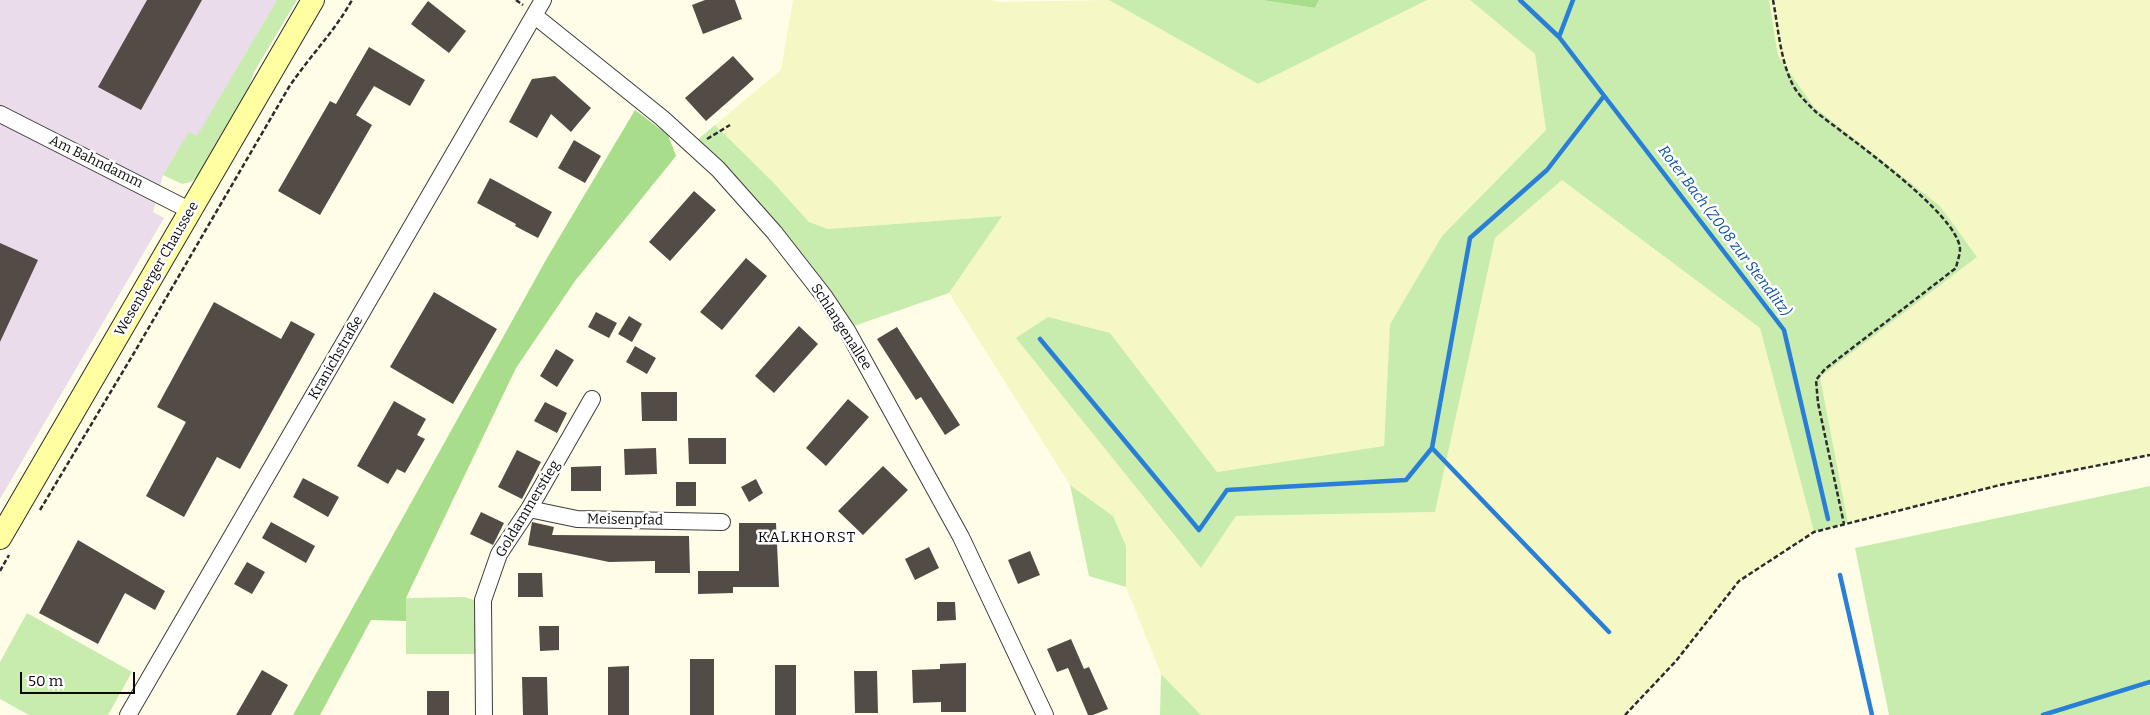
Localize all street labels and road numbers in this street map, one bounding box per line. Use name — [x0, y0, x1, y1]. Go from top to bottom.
street label: Am Bahndamm — [46, 132, 146, 192]
street label: Wesenberger Chaussee — [112, 199, 202, 339]
street label: Schlangenallee — [807, 281, 875, 373]
street label: Kranichstraße — [305, 313, 367, 403]
street label: Goldammerstieg — [492, 458, 564, 560]
street label: Meisenpfad — [587, 511, 663, 529]

